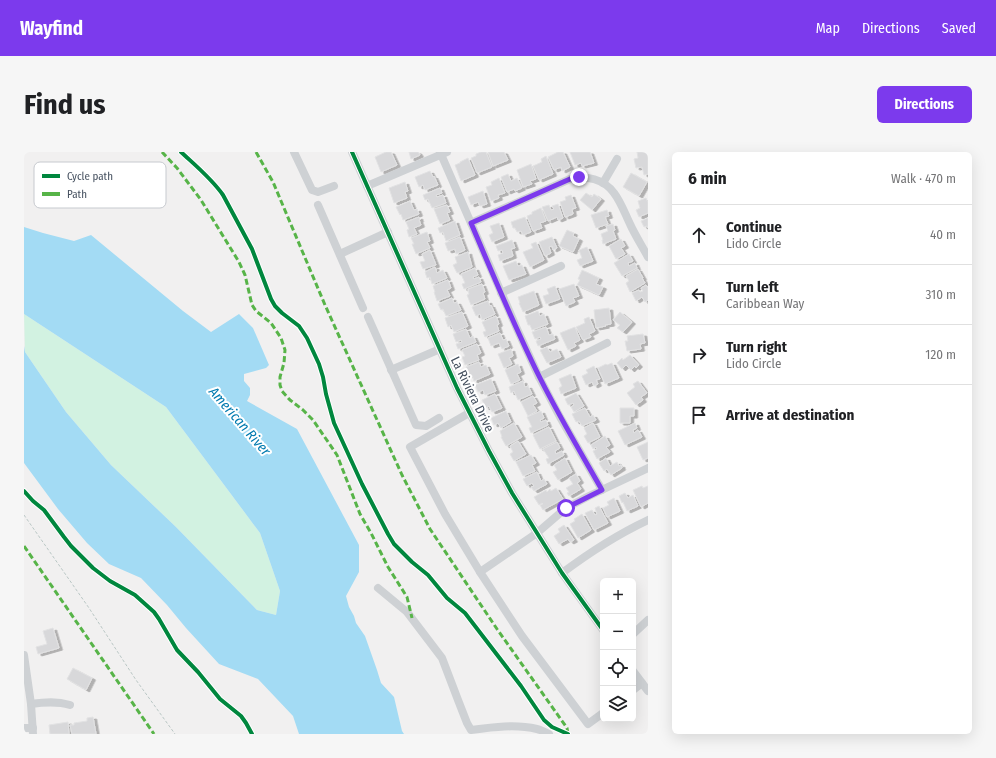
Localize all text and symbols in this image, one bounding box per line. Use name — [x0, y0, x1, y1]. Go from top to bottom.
text: Wayfind — [20, 17, 83, 40]
text: Map — [816, 20, 840, 37]
text: Directions — [862, 20, 920, 37]
text: Saved — [942, 20, 976, 37]
button: Directions — [877, 86, 972, 123]
text: Find us — [24, 88, 106, 121]
legend — [34, 162, 166, 208]
route end — [570, 168, 588, 186]
text: 6 min — [688, 168, 727, 189]
text: Cycle path — [67, 170, 113, 183]
text: Walk · 470 m — [891, 171, 956, 186]
text: Path — [67, 188, 87, 201]
text: Continue — [726, 218, 782, 236]
icon: ahead — [688, 224, 710, 246]
text: 40 m — [930, 227, 956, 242]
text: Lido Circle — [726, 236, 781, 251]
text: Turn left — [726, 278, 779, 296]
icon: left — [688, 284, 710, 306]
text: 310 m — [926, 287, 956, 302]
text: Caribbean Way — [726, 296, 804, 311]
text: Turn right — [726, 338, 787, 356]
icon: right — [688, 344, 710, 366]
text: 120 m — [925, 347, 956, 362]
street label: La Riviera Drive — [448, 354, 497, 434]
text: Lido Circle — [726, 356, 781, 371]
water label: American River — [205, 383, 275, 460]
icon: arrive — [688, 404, 710, 426]
text: Arrive at destination — [726, 406, 854, 424]
route start — [557, 499, 575, 517]
map controls — [600, 578, 636, 722]
button: + — [600, 578, 636, 614]
button: − — [600, 614, 636, 650]
button: locate — [600, 650, 636, 686]
button: layers — [600, 686, 636, 722]

